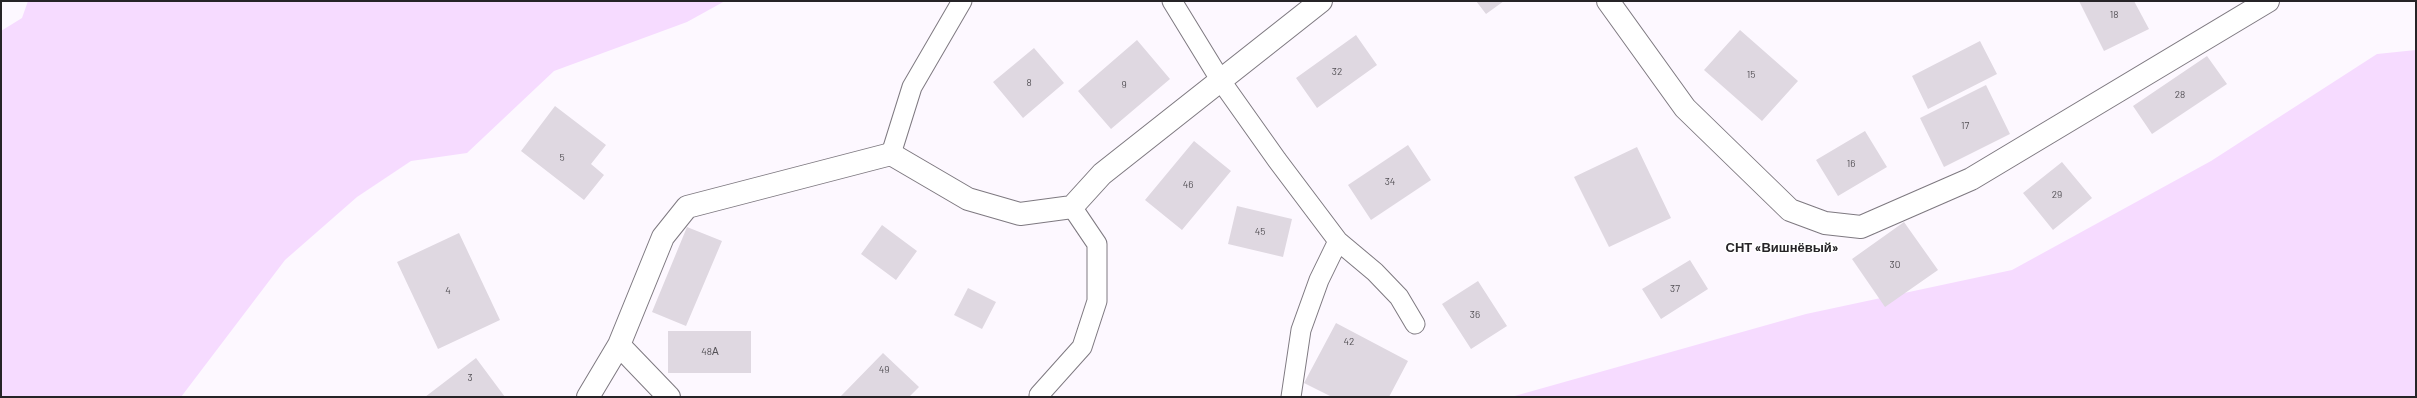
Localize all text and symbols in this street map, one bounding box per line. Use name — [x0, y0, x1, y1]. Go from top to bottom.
house number: 18 — [2110, 9, 2118, 21]
house number: 32 — [1332, 66, 1342, 78]
house number: 15 — [1747, 69, 1755, 81]
house number: 8 — [1026, 77, 1032, 89]
house number: 9 — [1121, 79, 1127, 91]
house number: 28 — [2175, 89, 2185, 101]
house number: 17 — [1961, 120, 1969, 132]
house number: 5 — [559, 152, 565, 164]
house number: 16 — [1847, 158, 1855, 170]
house number: 34 — [1385, 176, 1395, 188]
house number: 46 — [1183, 179, 1193, 191]
house number: 29 — [2052, 189, 2062, 201]
house number: 45 — [1255, 226, 1265, 238]
district label: СНТ «Вишнёвый» — [1726, 240, 1838, 256]
house number: 30 — [1890, 259, 1900, 271]
house number: 37 — [1670, 283, 1680, 295]
house number: 4 — [445, 285, 451, 297]
house number: 36 — [1470, 309, 1480, 321]
house number: 42 — [1344, 336, 1354, 348]
house number: 48А — [701, 346, 719, 358]
house number: 49 — [879, 364, 889, 376]
house number: 3 — [467, 372, 473, 384]

